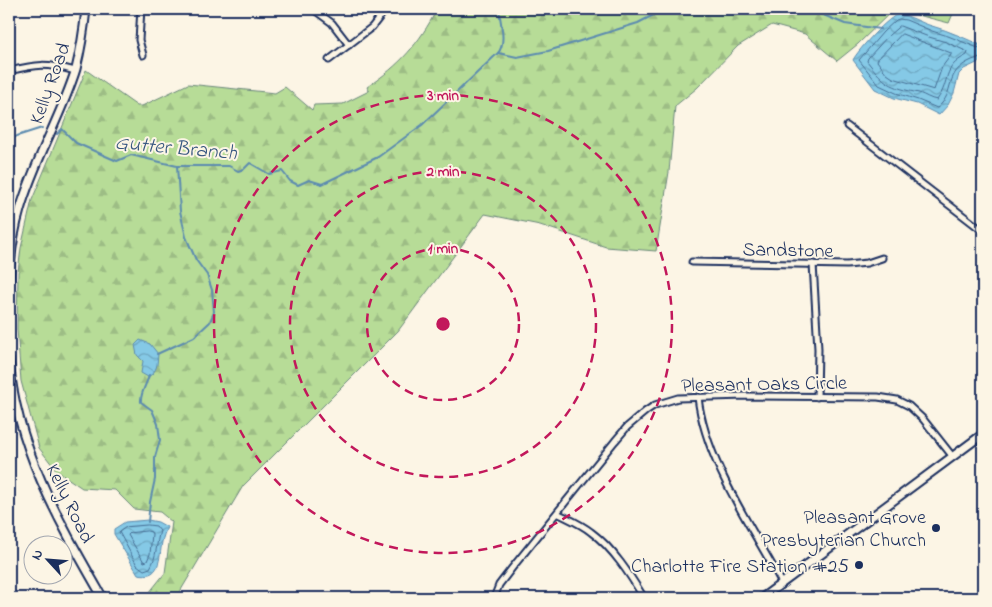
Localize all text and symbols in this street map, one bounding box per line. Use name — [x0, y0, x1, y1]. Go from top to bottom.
street label: Kelly Road — [23, 39, 80, 129]
text: 3 min — [426, 85, 459, 107]
water label: Gutter Branch — [114, 129, 239, 169]
text: 2 min — [426, 161, 460, 183]
street label: Sandstone — [742, 236, 834, 267]
text: 1 min — [428, 238, 459, 260]
centre of rings — [434, 315, 452, 333]
street label: Pleasant Oaks Circle — [681, 370, 847, 401]
street label: Kelly Road — [37, 460, 100, 549]
place label: Pleasant Grove Presbyterian Church — [761, 504, 926, 556]
marker: Pleasant Grove Presbyterian Church — [930, 522, 942, 534]
north arrow — [22, 534, 72, 584]
text: N — [26, 546, 49, 564]
place label: Charlotte Fire Station #25 — [631, 553, 849, 582]
marker: Charlotte Fire Station #25 — [853, 559, 865, 571]

